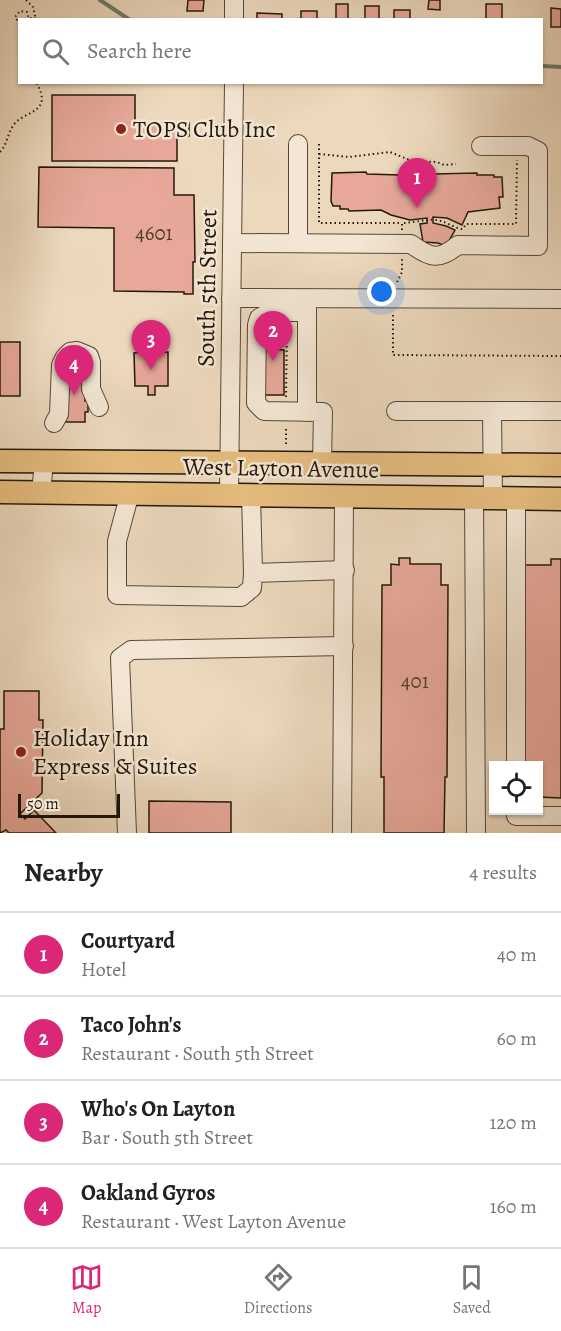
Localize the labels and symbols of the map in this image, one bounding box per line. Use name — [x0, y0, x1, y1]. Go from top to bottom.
place label: TOPS Club Inc — [133, 113, 276, 145]
marker: TOPS Club Inc — [114, 122, 128, 136]
pin: 1 — [398, 158, 436, 208]
street label: South 5th Street — [190, 209, 224, 367]
house number: 4601 — [135, 219, 173, 247]
your location — [367, 277, 396, 306]
pin: 2 — [254, 312, 292, 361]
pin: 3 — [132, 320, 170, 370]
pin: 4 — [54, 346, 94, 395]
street label: West Layton Avenue — [181, 450, 380, 486]
house number: 401 — [401, 667, 429, 695]
place label: Holiday Inn Express & Suites — [33, 722, 197, 782]
marker: Holiday Inn Express & Suites — [14, 745, 28, 759]
scale bar — [18, 791, 120, 818]

